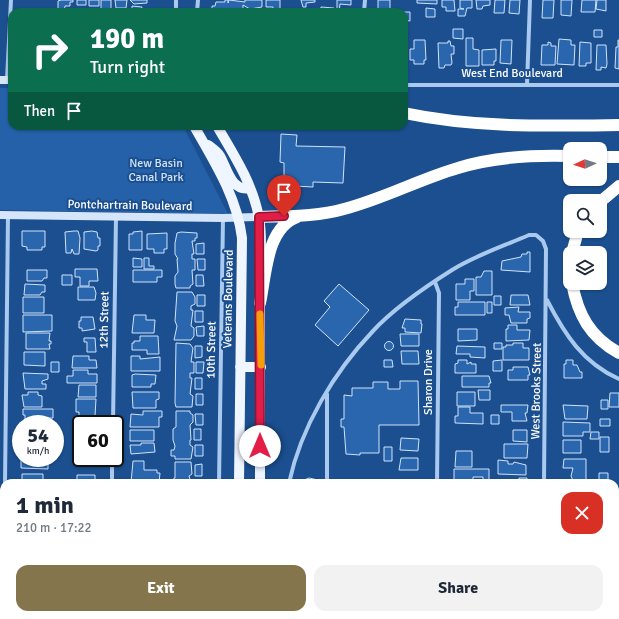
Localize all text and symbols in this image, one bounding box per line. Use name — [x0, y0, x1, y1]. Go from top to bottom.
text: 190 m — [90, 22, 164, 56]
icon: right — [24, 24, 76, 76]
text: Turn right — [90, 56, 165, 78]
street label: West End Boulevard — [461, 66, 563, 81]
icon: arrive — [63, 100, 85, 122]
text: Then — [24, 102, 55, 120]
north arrow — [563, 142, 607, 186]
map controls — [563, 142, 607, 290]
park label: New Basin Canal Park — [128, 156, 184, 185]
pin — [267, 175, 301, 216]
icon: arrive — [273, 181, 295, 203]
button: search — [563, 194, 607, 238]
street label: Pontchartrain Boulevard — [67, 197, 193, 214]
button: layers — [563, 246, 607, 290]
street label: Veterans Boulevard — [220, 250, 237, 349]
street label: 12th Street — [96, 291, 113, 349]
street label: 10th Street — [203, 321, 220, 379]
street label: West Brooks Street — [528, 343, 545, 440]
street label: Sharon Drive — [421, 349, 436, 415]
speed limit sign: 60 — [72, 415, 124, 467]
text: 54 — [27, 423, 49, 448]
position arrow — [239, 425, 281, 467]
text: km/h — [27, 445, 49, 457]
text: 1 min — [16, 490, 74, 520]
button: close — [561, 492, 603, 534]
text: 210 m · 17:22 — [16, 520, 92, 536]
button: Exit — [16, 565, 306, 611]
button: Share — [314, 565, 603, 611]

